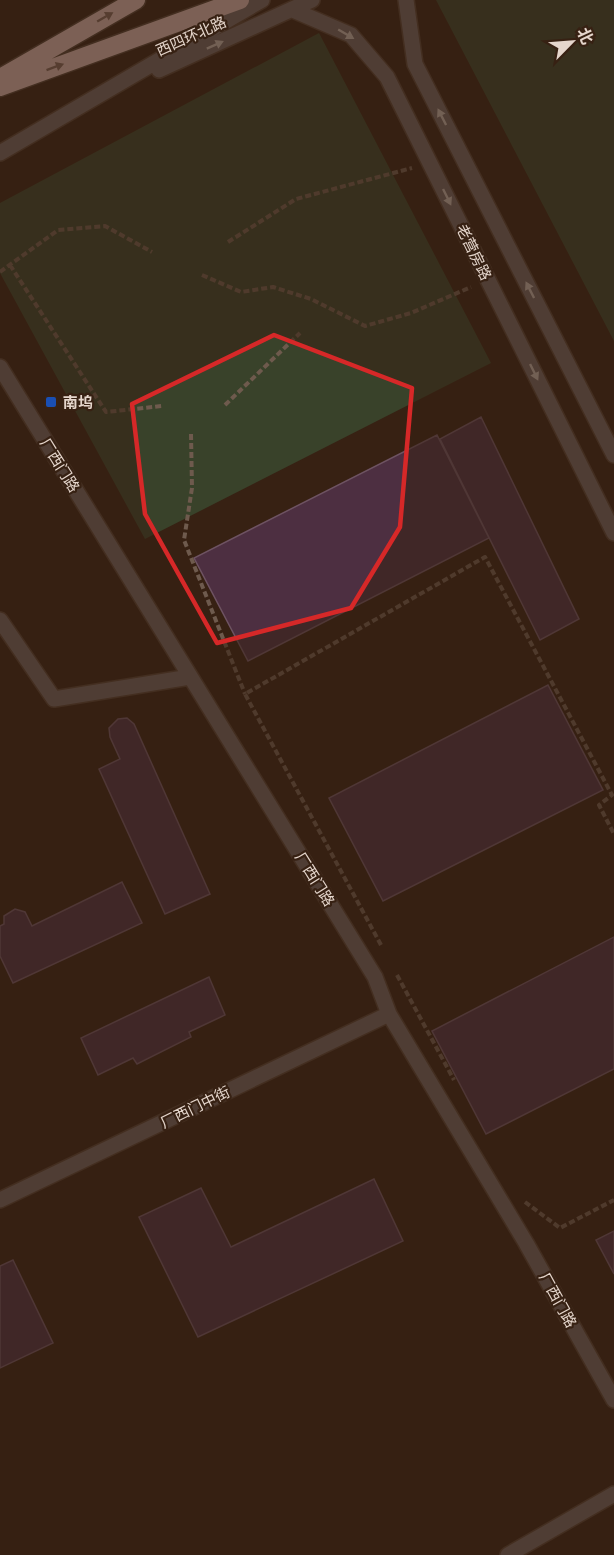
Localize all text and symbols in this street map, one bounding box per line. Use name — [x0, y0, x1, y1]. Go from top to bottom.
one-way arrow — [97, 12, 113, 23]
street label: 西四环北路 — [153, 12, 229, 60]
north arrow — [542, 12, 602, 72]
text: 北 — [573, 24, 598, 47]
one-way arrow — [338, 29, 355, 39]
one-way arrow — [207, 40, 224, 49]
one-way arrow — [46, 61, 64, 71]
one-way arrow — [437, 108, 447, 125]
one-way arrow — [442, 189, 452, 206]
street label: 老营房路 — [452, 221, 496, 283]
one-way arrow — [525, 282, 535, 299]
one-way arrow — [529, 364, 539, 381]
place label: 南坞 — [63, 393, 93, 412]
marker: 南坞 — [44, 395, 58, 409]
street label: 厂西门路 — [36, 435, 84, 495]
street label: 厂西门路 — [291, 849, 339, 909]
street label: 厂西门中街 — [157, 1082, 233, 1132]
street label: 厂西门路 — [535, 1269, 581, 1331]

